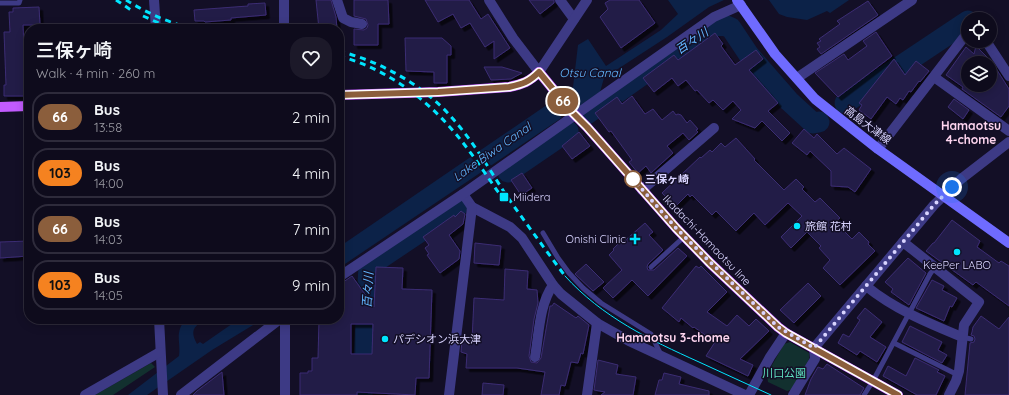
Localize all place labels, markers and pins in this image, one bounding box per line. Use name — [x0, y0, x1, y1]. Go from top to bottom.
marker: 三保ヶ崎 — [624, 170, 642, 188]
place label: 三保ヶ崎 — [645, 172, 689, 186]
place label: Miidera — [513, 190, 550, 204]
marker: Miidera — [498, 191, 510, 203]
place label: 旅館 花村 — [805, 219, 852, 233]
marker: 旅館 花村 — [792, 221, 802, 231]
place label: Onishi Clinic — [566, 232, 626, 246]
marker: Onishi Clinic — [629, 233, 641, 245]
marker: KeePer LABO — [952, 247, 962, 257]
place label: KeePer LABO — [923, 258, 991, 272]
place label: パデシオン浜大津 — [393, 332, 481, 346]
marker: パデシオン浜大津 — [380, 334, 390, 344]

